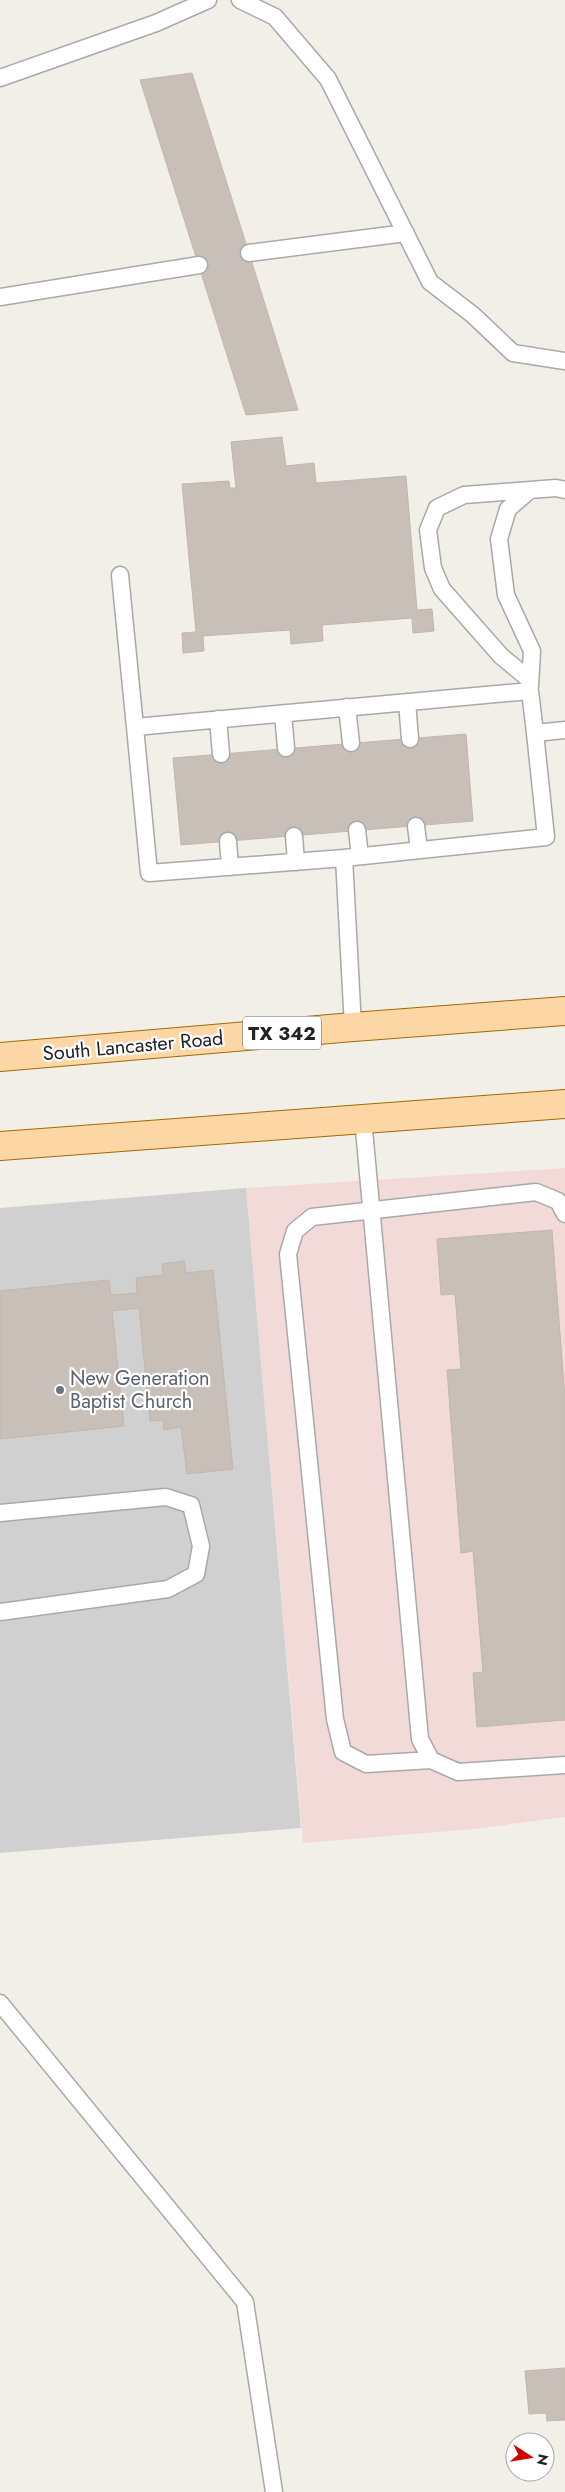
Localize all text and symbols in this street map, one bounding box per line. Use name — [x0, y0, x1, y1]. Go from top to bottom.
road number: TX 342 — [243, 1016, 321, 1050]
street label: South Lancaster Road — [42, 1024, 224, 1068]
place label: New Generation Baptist Church — [70, 1364, 210, 1416]
marker: New Generation Baptist Church — [54, 1384, 66, 1396]
north arrow — [505, 2432, 555, 2482]
text: N — [532, 2452, 554, 2467]

